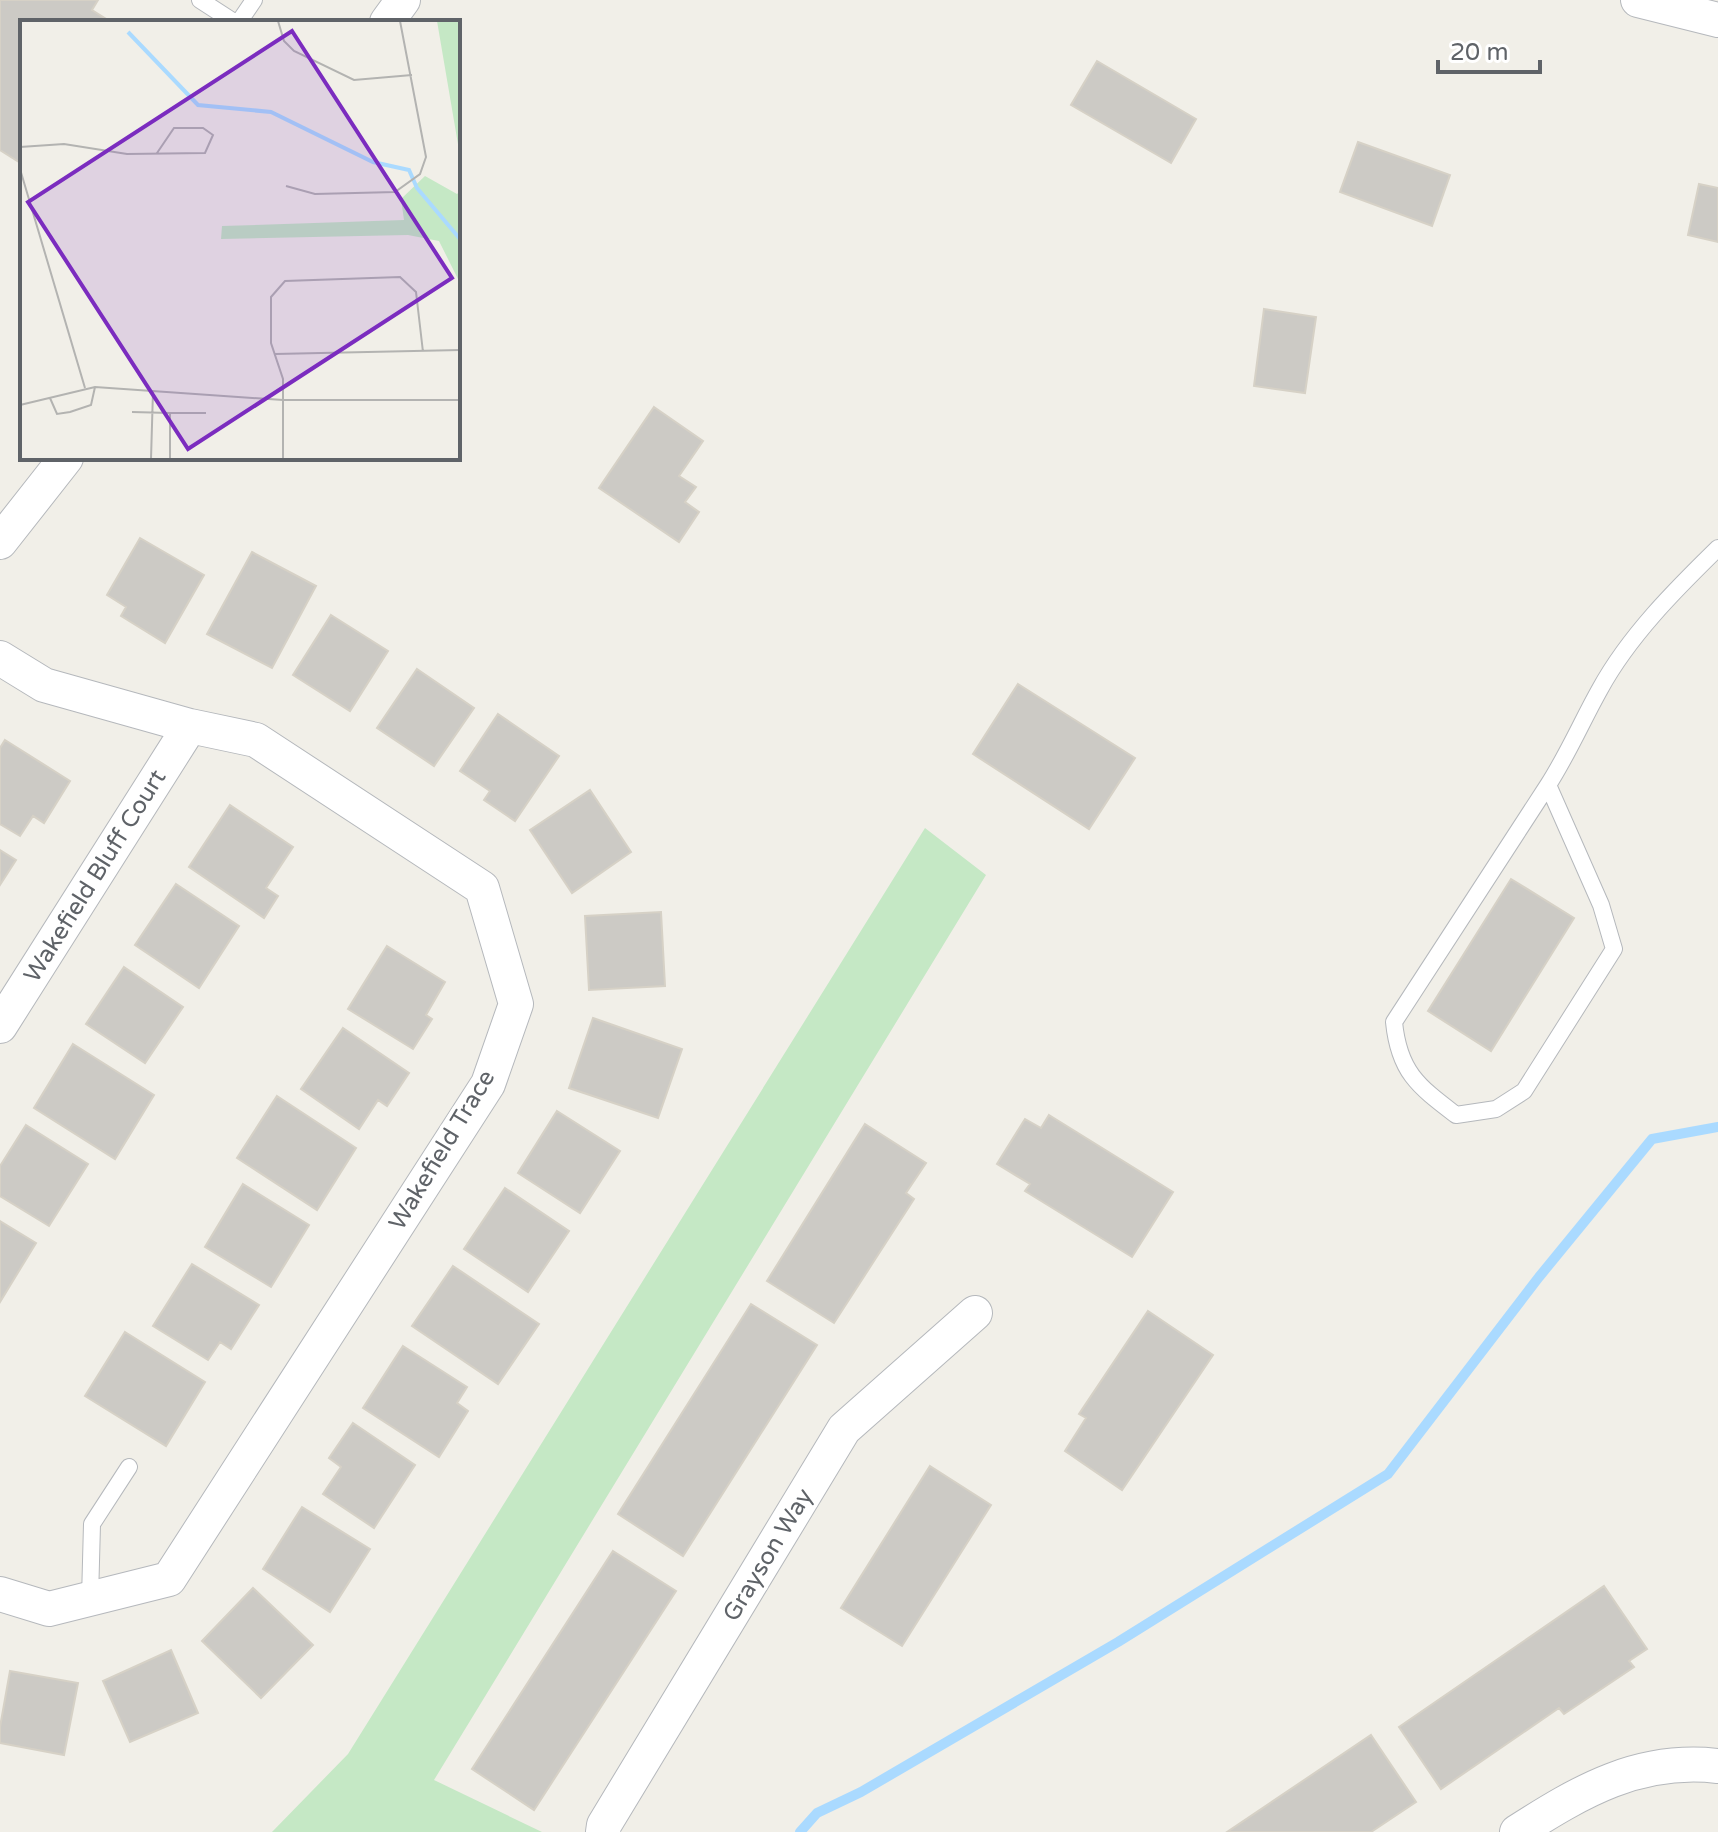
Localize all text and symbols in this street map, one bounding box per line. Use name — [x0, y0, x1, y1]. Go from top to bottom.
inset map — [20, 20, 460, 460]
scale bar — [1438, 24, 1540, 74]
text: 20 m — [1450, 38, 1508, 67]
street label: Wakefield Bluff Court — [18, 764, 172, 988]
street label: Wakefield Trace — [383, 1065, 501, 1235]
street label: Grayson Way — [717, 1483, 819, 1627]

